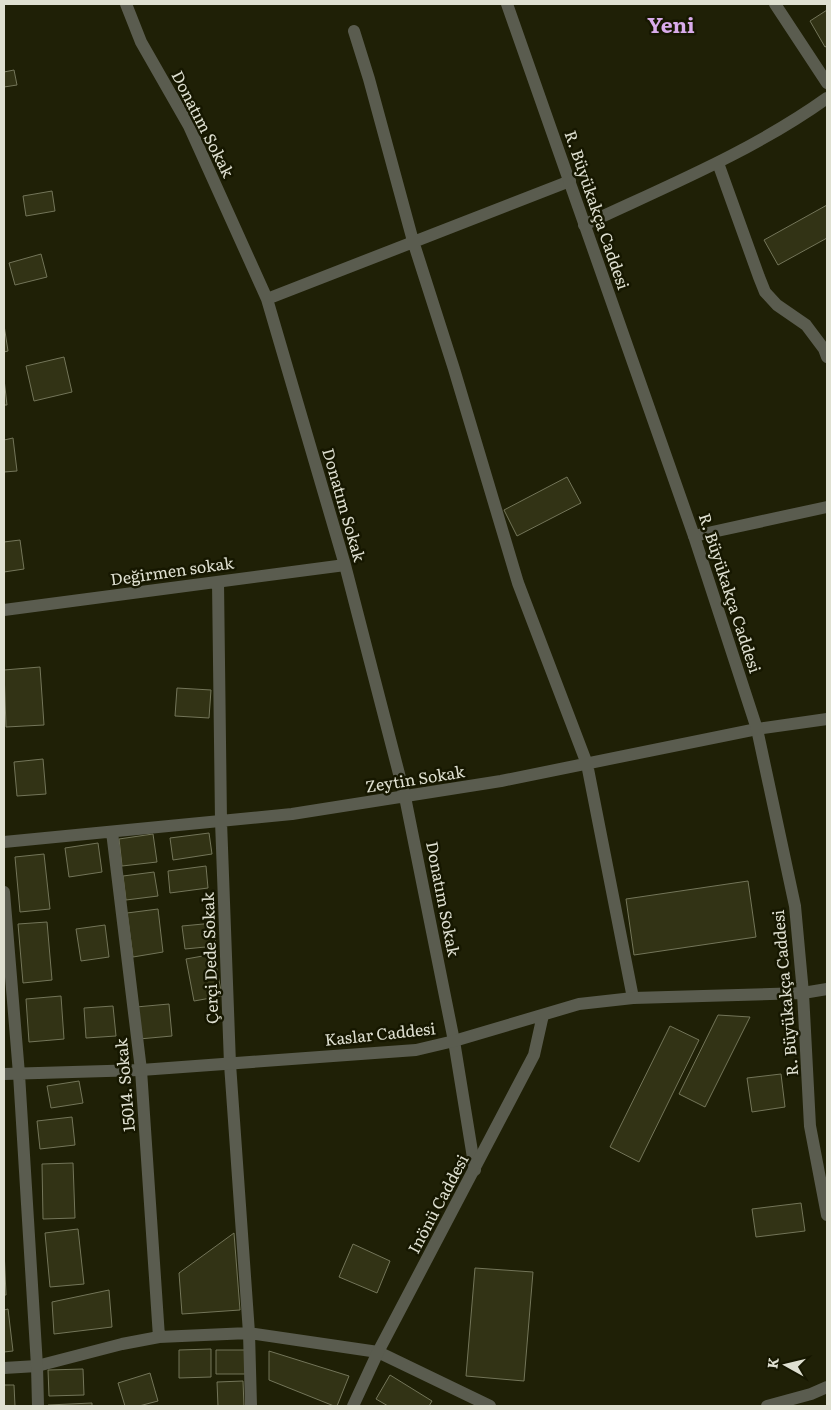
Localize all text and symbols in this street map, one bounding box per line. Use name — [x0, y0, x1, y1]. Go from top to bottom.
district label: Yeni — [647, 8, 695, 39]
street label: Donatım Sokak — [167, 66, 241, 181]
street label: R. Büyükakça Caddesi — [559, 127, 636, 292]
street label: Donatım Sokak — [317, 445, 373, 565]
street label: R. Büyükakça Caddesi — [694, 510, 768, 676]
street label: Değirmen sokak — [109, 549, 235, 591]
street label: Zeytin Sokak — [363, 758, 466, 798]
street label: Donatım Sokak — [421, 839, 467, 959]
street label: Çerçi Dede Sokak — [195, 892, 223, 1024]
street label: R. Büyükakça Caddesi — [765, 909, 803, 1077]
street label: Kaslar Caddesi — [323, 1015, 437, 1051]
street label: 15014. Sokak — [108, 1037, 140, 1133]
street label: Inönü Caddesi — [401, 1150, 473, 1257]
north arrow — [761, 1340, 811, 1390]
text: K — [761, 1356, 783, 1370]

